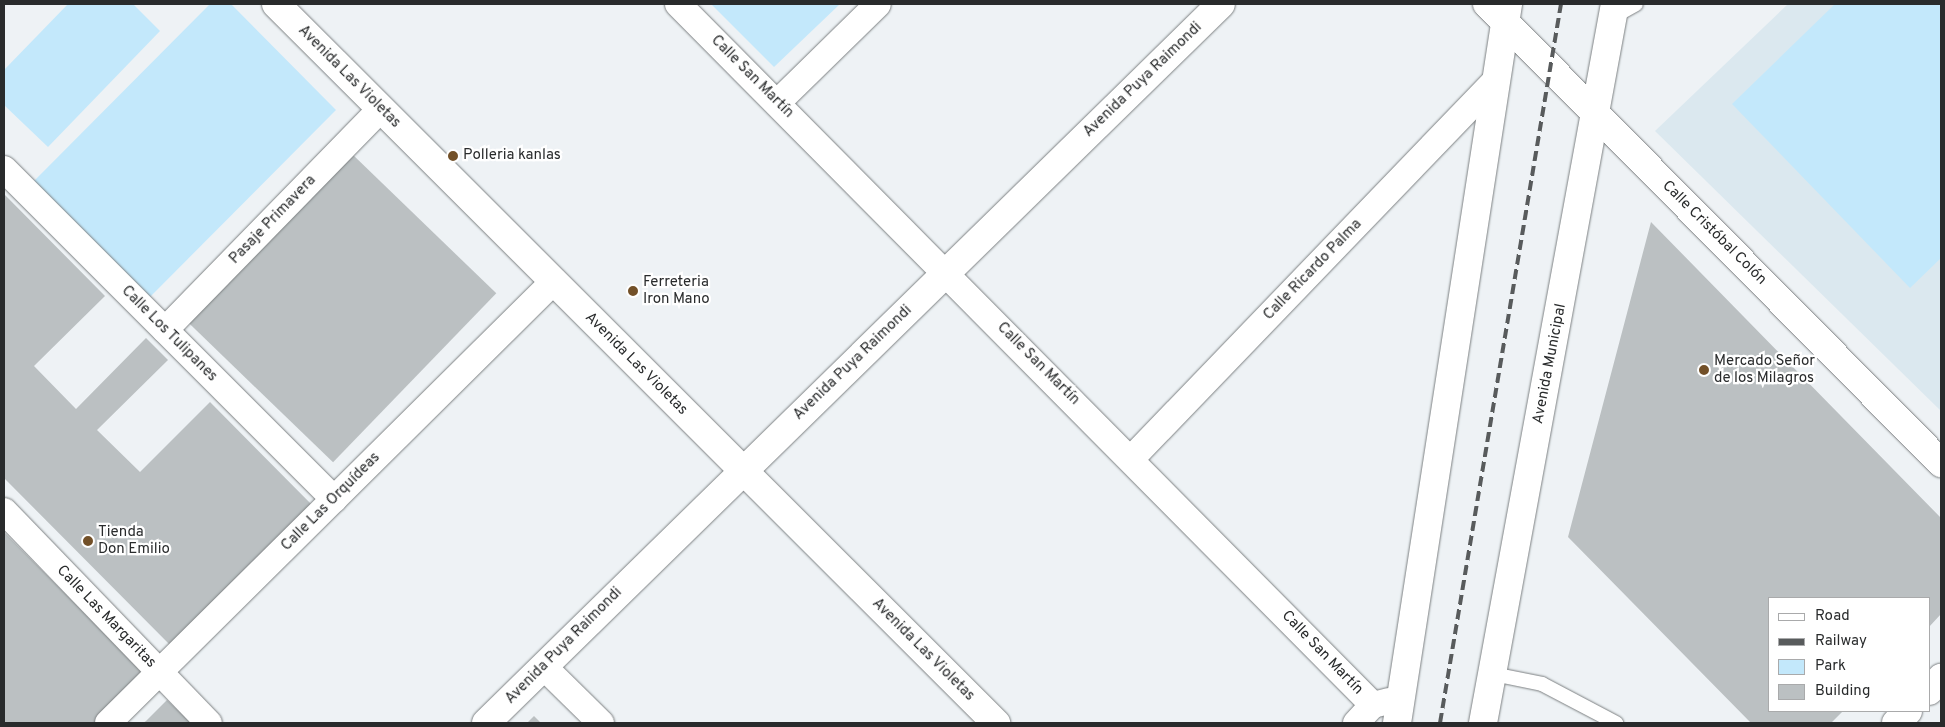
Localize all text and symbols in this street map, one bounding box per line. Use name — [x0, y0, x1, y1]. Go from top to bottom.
street label: Avenida Puya Raimondi — [1080, 19, 1206, 141]
street label: Avenida Las Violetas — [294, 22, 404, 132]
street label: Calle San Martín — [707, 32, 797, 122]
place label: Polleria kanlas — [463, 147, 561, 165]
marker: Polleria kanlas — [447, 150, 459, 162]
street label: Pasaje Primavera — [226, 172, 320, 268]
street label: Calle Cristóbal Colón — [1658, 177, 1770, 289]
street label: Calle Ricardo Palma — [1260, 216, 1366, 324]
place label: Ferreteria Iron Mano — [643, 273, 710, 308]
street label: Calle Los Tulipanes — [117, 282, 221, 386]
marker: Ferreteria Iron Mano — [627, 285, 639, 297]
street label: Avenida Puya Raimondi — [790, 302, 916, 424]
street label: Avenida Municipal — [1530, 302, 1570, 426]
street label: Avenida Las Violetas — [581, 309, 691, 419]
street label: Calle San Martín — [993, 319, 1083, 409]
place label: Mercado Señor de los Milagros — [1714, 352, 1815, 387]
marker: Mercado Señor de los Milagros — [1698, 364, 1710, 376]
street label: Calle Las Orquídeas — [278, 449, 384, 555]
place label: Tienda Don Emilio — [98, 523, 170, 558]
marker: Tienda Don Emilio — [82, 535, 94, 547]
street label: Calle Las Margaritas — [52, 562, 160, 672]
street label: Avenida Puya Raimondi — [502, 584, 626, 708]
street label: Avenida Las Violetas — [868, 595, 978, 705]
legend — [1768, 597, 1930, 712]
street label: Calle San Martín — [1277, 607, 1367, 699]
text: Road — [1815, 607, 1850, 626]
text: Railway — [1815, 632, 1867, 651]
text: Park — [1815, 657, 1846, 676]
text: Building — [1815, 682, 1870, 701]

